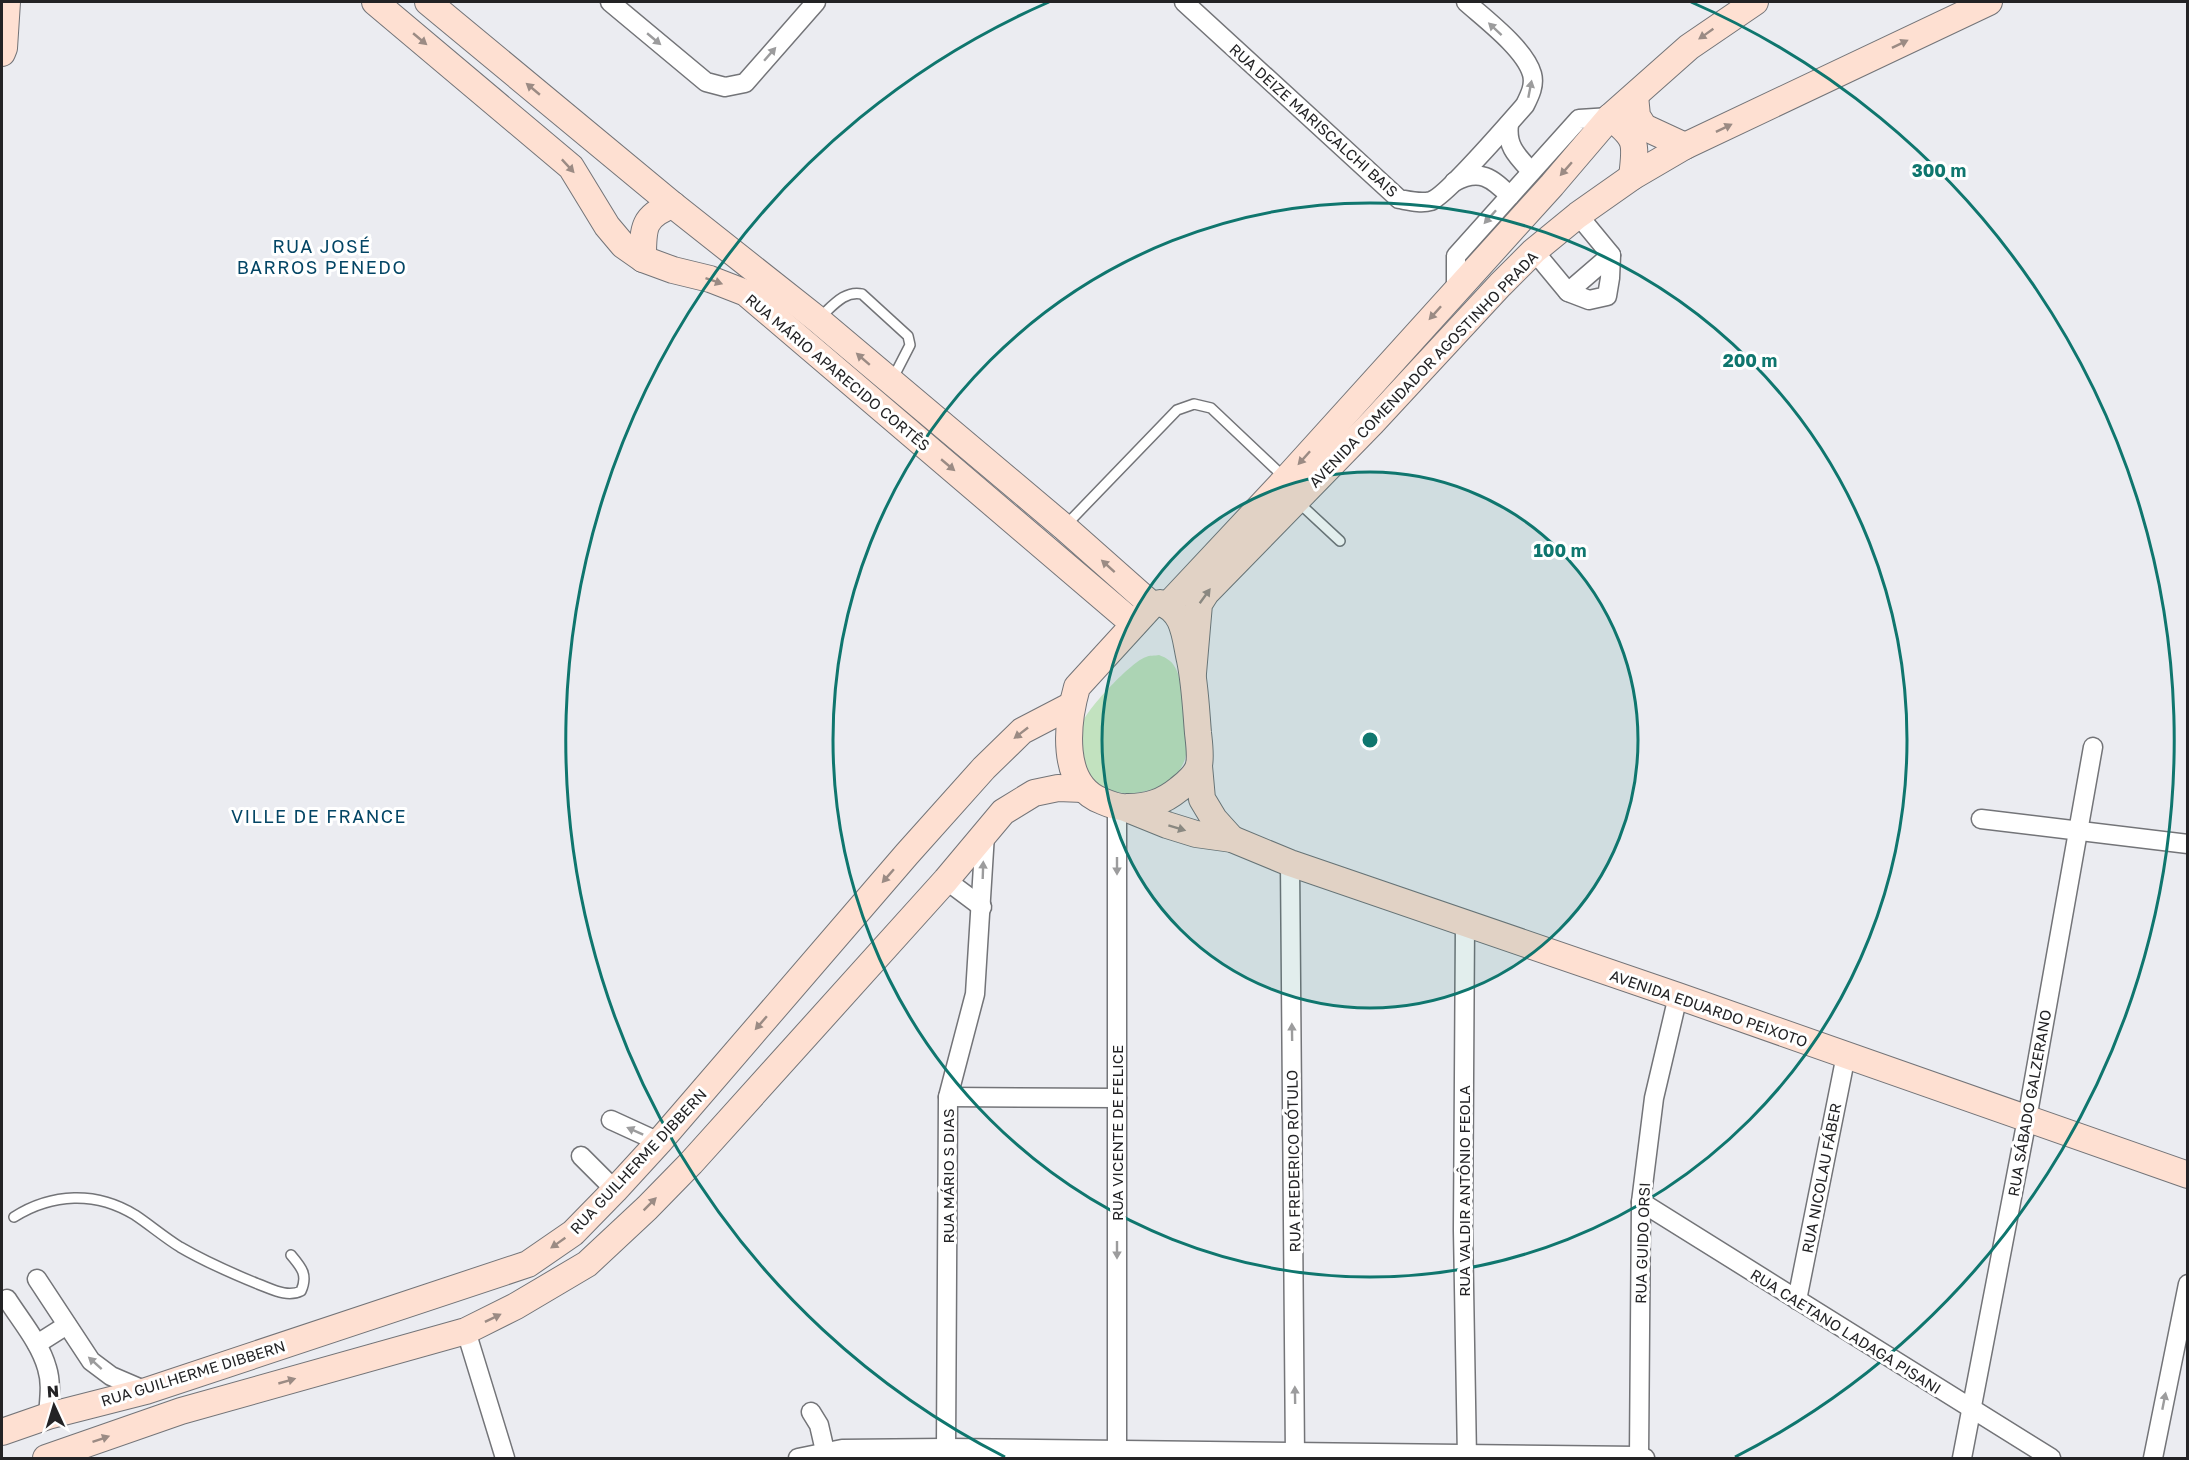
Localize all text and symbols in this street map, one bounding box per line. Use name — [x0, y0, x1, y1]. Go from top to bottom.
one-way arrow — [1488, 23, 1503, 36]
one-way arrow — [1699, 28, 1715, 40]
one-way arrow — [647, 32, 662, 45]
one-way arrow — [412, 33, 428, 46]
street label: RUA DEIZE MARISCALCHI BAIS — [1226, 40, 1402, 200]
one-way arrow — [1891, 40, 1908, 49]
one-way arrow — [763, 47, 776, 62]
one-way arrow — [1526, 79, 1535, 98]
one-way arrow — [525, 83, 541, 96]
one-way arrow — [1715, 124, 1732, 133]
one-way arrow — [561, 159, 575, 174]
text: 300 m — [1912, 159, 1966, 181]
one-way arrow — [1560, 161, 1573, 176]
one-way arrow — [1484, 209, 1497, 224]
district label: RUA JOSÉ BARROS PENEDO — [237, 235, 407, 278]
street label: AVENIDA COMENDADOR AGOSTINHO PRADA — [1305, 247, 1541, 491]
one-way arrow — [705, 276, 723, 286]
street label: RUA MÁRIO APARECIDO CORTÊS — [742, 290, 934, 454]
one-way arrow — [1429, 305, 1442, 320]
text: 200 m — [1723, 349, 1777, 371]
one-way arrow — [856, 353, 871, 366]
one-way arrow — [1298, 450, 1311, 465]
one-way arrow — [940, 459, 956, 472]
text: 100 m — [1534, 539, 1586, 561]
one-way arrow — [1101, 560, 1116, 573]
one-way arrow — [1199, 588, 1211, 604]
one-way arrow — [1013, 727, 1029, 740]
centre of rings — [1360, 730, 1380, 750]
district label: VILLE DE FRANCE — [231, 805, 407, 827]
one-way arrow — [1168, 824, 1186, 833]
one-way arrow — [1112, 856, 1122, 875]
one-way arrow — [979, 861, 988, 880]
one-way arrow — [882, 868, 895, 883]
street label: AVENIDA EDUARDO PEIXOTO — [1608, 966, 1810, 1050]
street label: RUA SÁBADO GALZERANO — [2004, 1008, 2054, 1198]
one-way arrow — [755, 1015, 768, 1030]
one-way arrow — [1287, 1023, 1296, 1042]
street label: RUA VICENTE DE FELICE — [1108, 1045, 1126, 1221]
street label: RUA FREDERICO RÓTULO — [1282, 1070, 1304, 1252]
street label: RUA GUILHERME DIBBERN — [566, 1085, 710, 1237]
street label: RUA VALDIR ANTÔNIO FEOLA — [1455, 1085, 1473, 1297]
street label: RUA NICOLAU FÁBER — [1798, 1101, 1844, 1255]
street label: RUA MÁRIO S DIAS — [939, 1108, 957, 1244]
one-way arrow — [626, 1126, 644, 1136]
street label: RUA GUIDO ORSI — [1631, 1182, 1653, 1304]
one-way arrow — [643, 1198, 657, 1212]
one-way arrow — [550, 1237, 566, 1249]
one-way arrow — [1112, 1240, 1122, 1259]
street label: RUA CAETANO LADAGA PISANI — [1747, 1265, 1945, 1397]
one-way arrow — [485, 1313, 502, 1322]
street label: RUA GUILHERME DIBBERN — [99, 1336, 287, 1410]
one-way arrow — [88, 1357, 103, 1370]
north arrow — [24, 1376, 84, 1436]
one-way arrow — [278, 1376, 296, 1386]
text: N — [46, 1381, 60, 1401]
one-way arrow — [1290, 1386, 1300, 1405]
one-way arrow — [2160, 1392, 2170, 1410]
one-way arrow — [92, 1433, 110, 1443]

